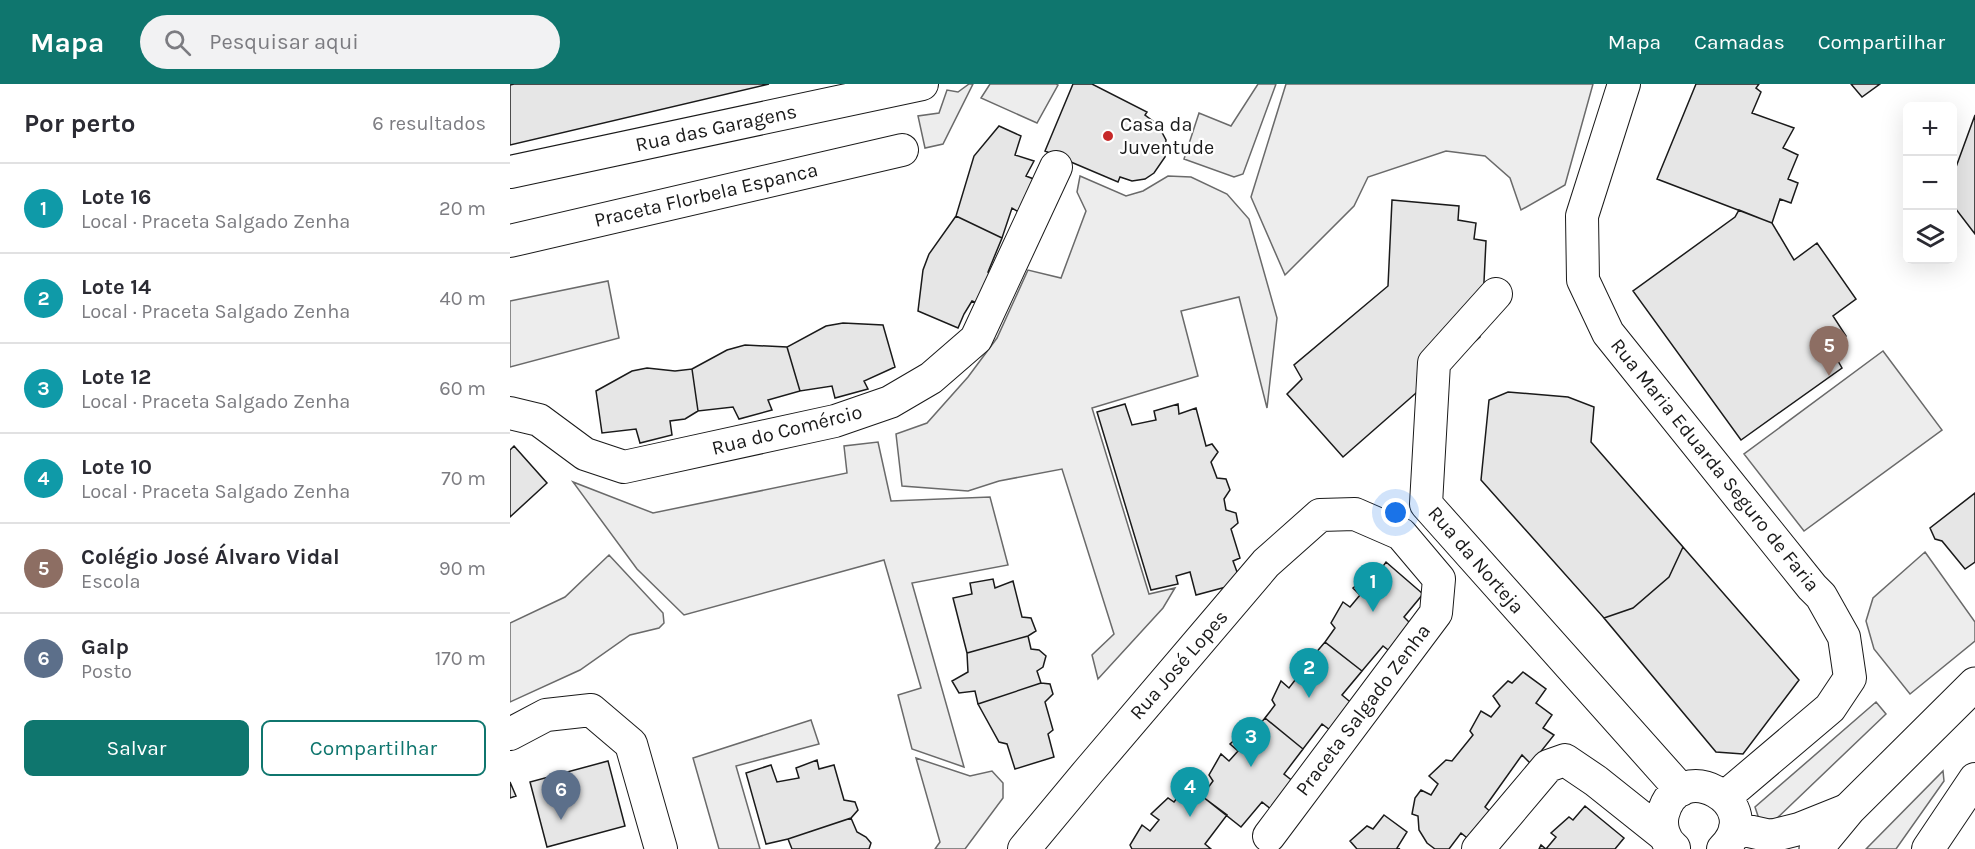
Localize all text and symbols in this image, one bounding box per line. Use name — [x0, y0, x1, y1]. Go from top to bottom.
search box — [140, 15, 560, 69]
text: Mapa — [30, 26, 104, 59]
icon: search — [161, 26, 194, 59]
text: Pesquisar aqui — [209, 29, 359, 55]
text: Mapa — [1608, 30, 1661, 54]
text: Camadas — [1694, 30, 1785, 54]
text: Compartilhar — [1818, 30, 1945, 54]
street label: Rua das Garagens — [633, 100, 799, 156]
map controls — [1903, 102, 1957, 264]
button: + — [1903, 102, 1957, 156]
text: Por perto — [24, 108, 135, 139]
text: 6 resultados — [372, 112, 486, 135]
place label: Casa da Juventude — [1120, 113, 1214, 159]
marker: Casa da Juventude — [1101, 129, 1115, 143]
button: − — [1903, 156, 1957, 210]
street label: Praceta Florbela Espanca — [592, 158, 820, 232]
text: Lote 16 — [81, 184, 151, 210]
text: 1 — [40, 197, 47, 220]
text: 20 m — [439, 197, 486, 220]
text: Local · Praceta Salgado Zenha — [81, 210, 350, 233]
button: layers — [1903, 210, 1957, 264]
text: Lote 14 — [81, 274, 151, 300]
text: 2 — [37, 287, 50, 310]
text: 40 m — [440, 287, 486, 310]
text: Local · Praceta Salgado Zenha — [81, 300, 350, 323]
pin: 5 — [1810, 326, 1848, 376]
street label: Rua Maria Eduarda Seguro de Faria — [1606, 334, 1824, 596]
text: Lote 12 — [81, 364, 151, 390]
text: 3 — [37, 377, 50, 400]
text: 60 m — [439, 377, 486, 400]
text: Local · Praceta Salgado Zenha — [81, 390, 350, 413]
street label: Rua do Comércio — [709, 400, 865, 460]
text: Lote 10 — [81, 454, 152, 480]
text: 4 — [38, 467, 49, 490]
text: 70 m — [441, 467, 486, 490]
text: Local · Praceta Salgado Zenha — [81, 480, 350, 503]
your location — [1381, 498, 1410, 527]
street label: Rua da Norteja — [1423, 502, 1529, 618]
text: Colégio José Álvaro Vidal — [81, 544, 340, 570]
text: 5 — [38, 557, 49, 580]
text: 90 m — [439, 557, 486, 580]
pin: 1 — [1354, 562, 1392, 612]
text: Escola — [81, 570, 141, 593]
street label: Rua José Lopes — [1125, 606, 1233, 724]
street label: Praceta Salgado Zenha — [1291, 620, 1435, 800]
text: Galp — [81, 634, 129, 660]
text: 6 — [37, 647, 50, 670]
text: 170 m — [435, 647, 486, 670]
pin: 2 — [1290, 648, 1328, 698]
text: Posto — [81, 660, 132, 683]
pin: 3 — [1232, 718, 1270, 767]
button: Salvar — [24, 720, 249, 776]
button: Compartilhar — [261, 720, 486, 776]
pin: 4 — [1170, 768, 1210, 817]
pin: 6 — [542, 770, 580, 820]

